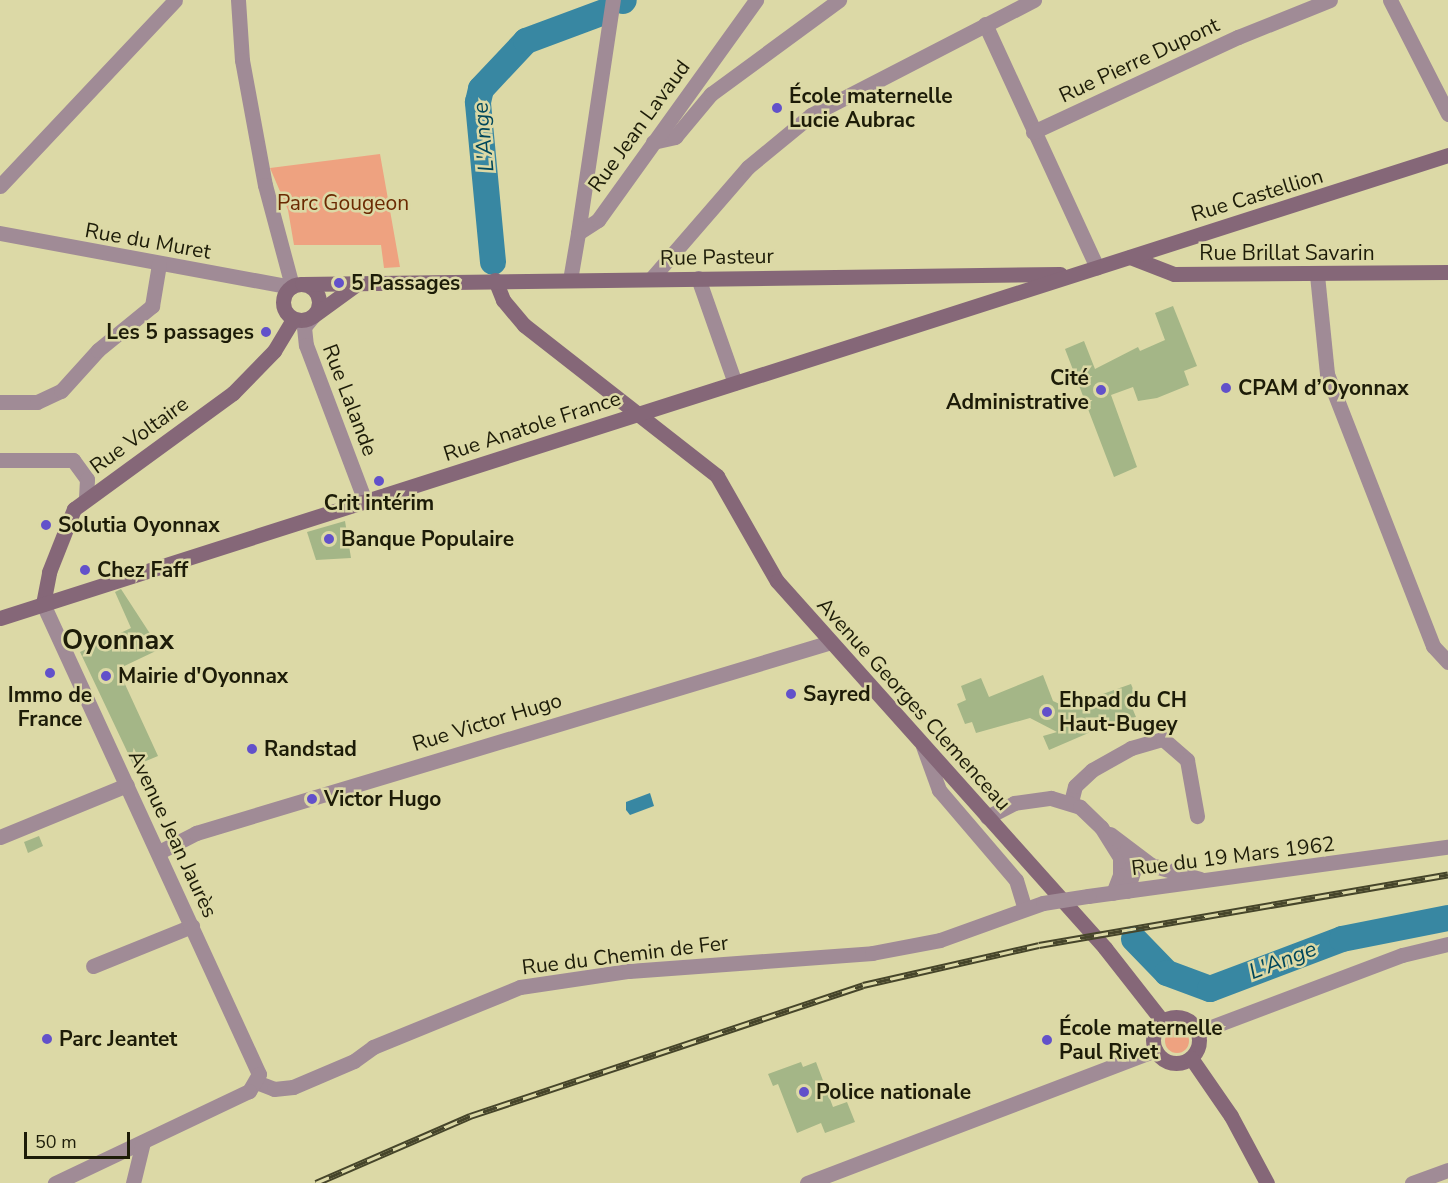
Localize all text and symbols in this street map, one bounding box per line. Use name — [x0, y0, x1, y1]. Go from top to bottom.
street label: Rue Pierre Dupont — [1055, 12, 1223, 108]
street label: Rue Jean Lavaud — [583, 55, 695, 197]
place label: École maternelle Lucie Aubrac — [789, 83, 953, 133]
water label: L'Ange — [468, 101, 500, 173]
marker: École maternelle Lucie Aubrac — [770, 101, 784, 115]
street label: Rue Castellion — [1188, 163, 1326, 227]
park label: Parc Gougeon — [277, 190, 409, 216]
street label: Rue du Muret — [83, 218, 213, 264]
street label: Rue Brillat Savarin — [1199, 240, 1375, 266]
street label: Rue Pasteur — [660, 243, 774, 271]
place label: 5 Passages — [351, 270, 460, 296]
marker: 5 Passages — [332, 276, 346, 290]
place label: Les 5 passages — [106, 319, 254, 345]
marker: Les 5 passages — [259, 325, 273, 339]
street label: Rue Lalande — [317, 341, 383, 459]
place label: Cité Administrative — [946, 365, 1089, 415]
place label: CPAM d’Oyonnax — [1238, 375, 1409, 401]
marker: CPAM d’Oyonnax — [1219, 381, 1233, 395]
marker: Cité Administrative — [1094, 383, 1108, 397]
street label: Rue Anatole France — [440, 385, 624, 467]
street label: Rue Voltaire — [85, 391, 193, 479]
marker: Crit intérim — [372, 474, 386, 488]
place label: Crit intérim — [324, 490, 434, 516]
place label: Solutia Oyonnax — [58, 512, 220, 538]
marker: Solutia Oyonnax — [39, 518, 53, 532]
place label: Banque Populaire — [341, 526, 514, 552]
marker: Banque Populaire — [322, 532, 336, 546]
place label: Chez Faff — [97, 557, 188, 583]
marker: Chez Faff — [78, 563, 92, 577]
street label: Avenue Georges Clemenceau — [812, 592, 1016, 816]
district label: Oyonnax — [62, 625, 174, 657]
place label: Mairie d'Oyonnax — [118, 663, 288, 689]
marker: Immo de France — [43, 666, 57, 680]
marker: Mairie d'Oyonnax — [99, 669, 113, 683]
place label: Sayred — [803, 681, 871, 707]
place label: Immo de France — [8, 682, 92, 732]
street label: Rue Victor Hugo — [409, 687, 565, 757]
marker: Sayred — [784, 687, 798, 701]
place label: Ehpad du CH Haut-Bugey — [1059, 687, 1187, 737]
marker: Ehpad du CH Haut-Bugey — [1040, 705, 1054, 719]
place label: Randstad — [264, 736, 357, 762]
marker: Randstad — [245, 742, 259, 756]
street label: Avenue Jean Jaurès — [123, 746, 223, 922]
place label: Victor Hugo — [324, 786, 441, 812]
marker: Victor Hugo — [305, 792, 319, 806]
street label: Rue du 19 Mars 1962 — [1130, 831, 1336, 881]
street label: Rue du Chemin de Fer — [520, 930, 730, 980]
water label: L'Ange — [1246, 936, 1320, 986]
place label: École maternelle Paul Rivet — [1059, 1015, 1223, 1065]
place label: Parc Jeantet — [59, 1026, 177, 1052]
marker: Parc Jeantet — [40, 1032, 54, 1046]
marker: École maternelle Paul Rivet — [1040, 1033, 1054, 1047]
place label: Police nationale — [816, 1079, 971, 1105]
marker: Police nationale — [797, 1085, 811, 1099]
scale bar — [27, 1120, 134, 1158]
text: 50 m — [35, 1130, 77, 1154]

